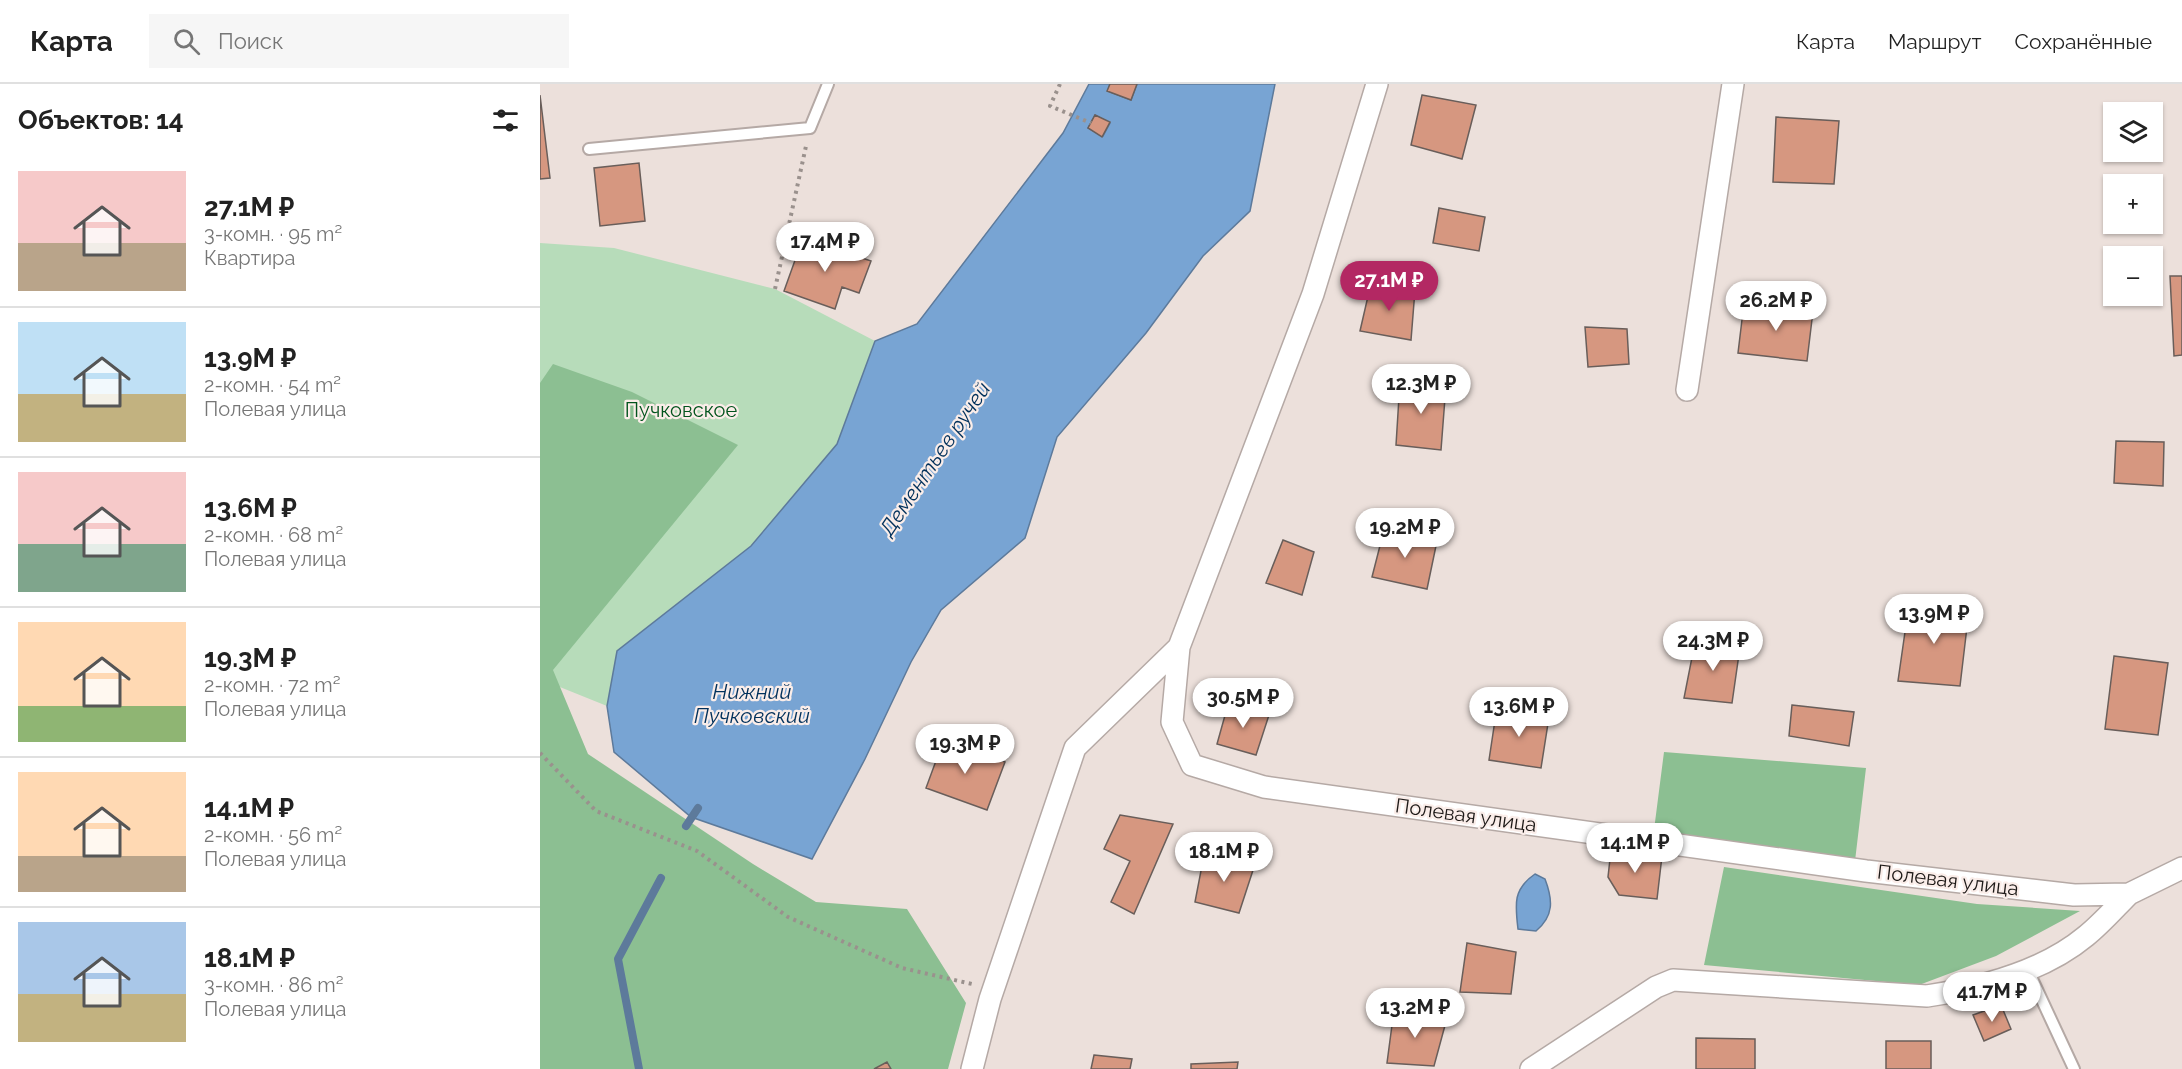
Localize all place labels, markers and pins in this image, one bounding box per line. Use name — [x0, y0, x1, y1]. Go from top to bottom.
pin: 17.4M ₽ — [770, 222, 880, 273]
pin: 27.1M ₽ — [1334, 261, 1444, 312]
pin: 26.2M ₽ — [1721, 281, 1831, 332]
pin: 12.3M ₽ — [1366, 364, 1476, 415]
pin: 19.2M ₽ — [1350, 508, 1460, 559]
pin: 13.9M ₽ — [1879, 594, 1989, 645]
pin: 24.3M ₽ — [1658, 621, 1768, 672]
pin: 30.5M ₽ — [1188, 678, 1298, 729]
pin: 13.6M ₽ — [1464, 687, 1574, 738]
pin: 19.3M ₽ — [910, 724, 1020, 775]
pin: 14.1M ₽ — [1580, 823, 1690, 874]
pin: 18.1M ₽ — [1169, 832, 1279, 883]
pin: 41.7M ₽ — [1937, 972, 2047, 1023]
pin: 13.2M ₽ — [1360, 988, 1470, 1039]

